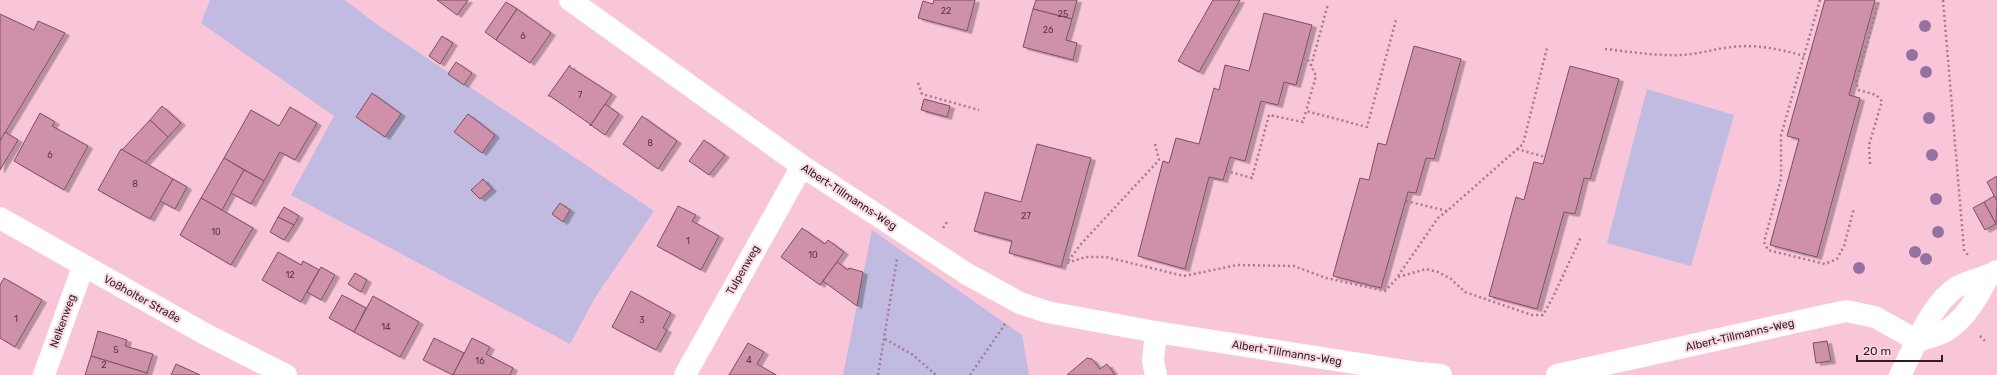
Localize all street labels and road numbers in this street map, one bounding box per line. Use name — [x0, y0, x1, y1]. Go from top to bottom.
street label: Albert-Tillmanns-Weg — [799, 161, 899, 233]
street label: Tulpenweg — [723, 243, 763, 297]
street label: Voßholter Straße — [101, 272, 183, 326]
street label: Nelkenweg — [47, 292, 79, 350]
street label: Albert-Tillmanns-Weg — [1684, 316, 1796, 354]
street label: Albert-Tillmanns-Weg — [1231, 338, 1343, 368]

